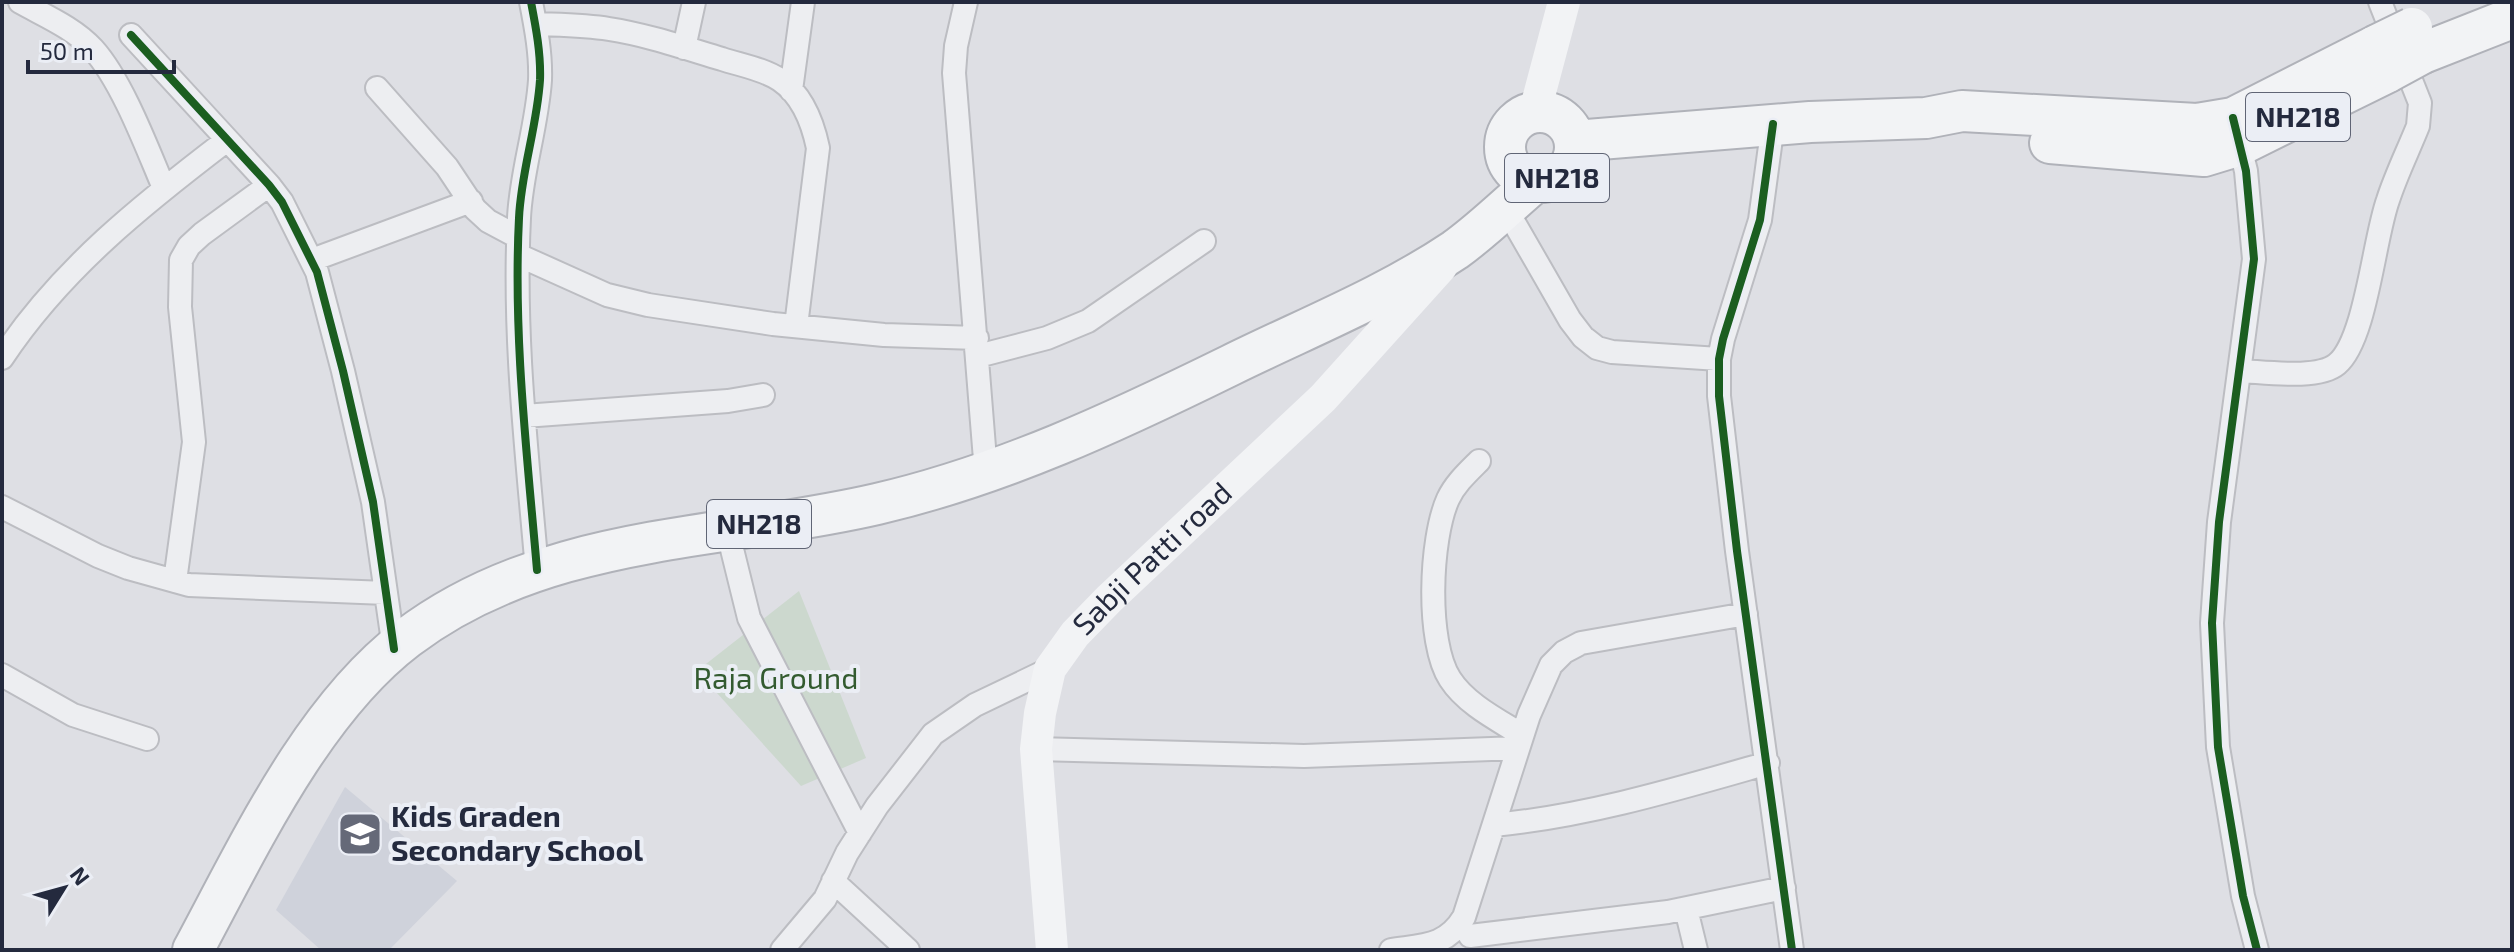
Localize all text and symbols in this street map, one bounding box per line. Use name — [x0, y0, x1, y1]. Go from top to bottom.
scale bar — [28, 24, 174, 74]
text: 50 m — [40, 36, 94, 65]
road number: NH218 — [2246, 93, 2350, 141]
road number: NH218 — [1505, 154, 1609, 202]
street label: Sabji Patti road — [1064, 474, 1238, 641]
road number: NH218 — [707, 500, 811, 548]
park label: Raja Ground — [694, 659, 858, 695]
place label: Kids Graden Secondary School — [391, 797, 643, 868]
school or university icon: Kids Graden Secondary School — [336, 810, 384, 858]
north arrow — [24, 848, 104, 928]
text: N — [66, 861, 96, 890]

